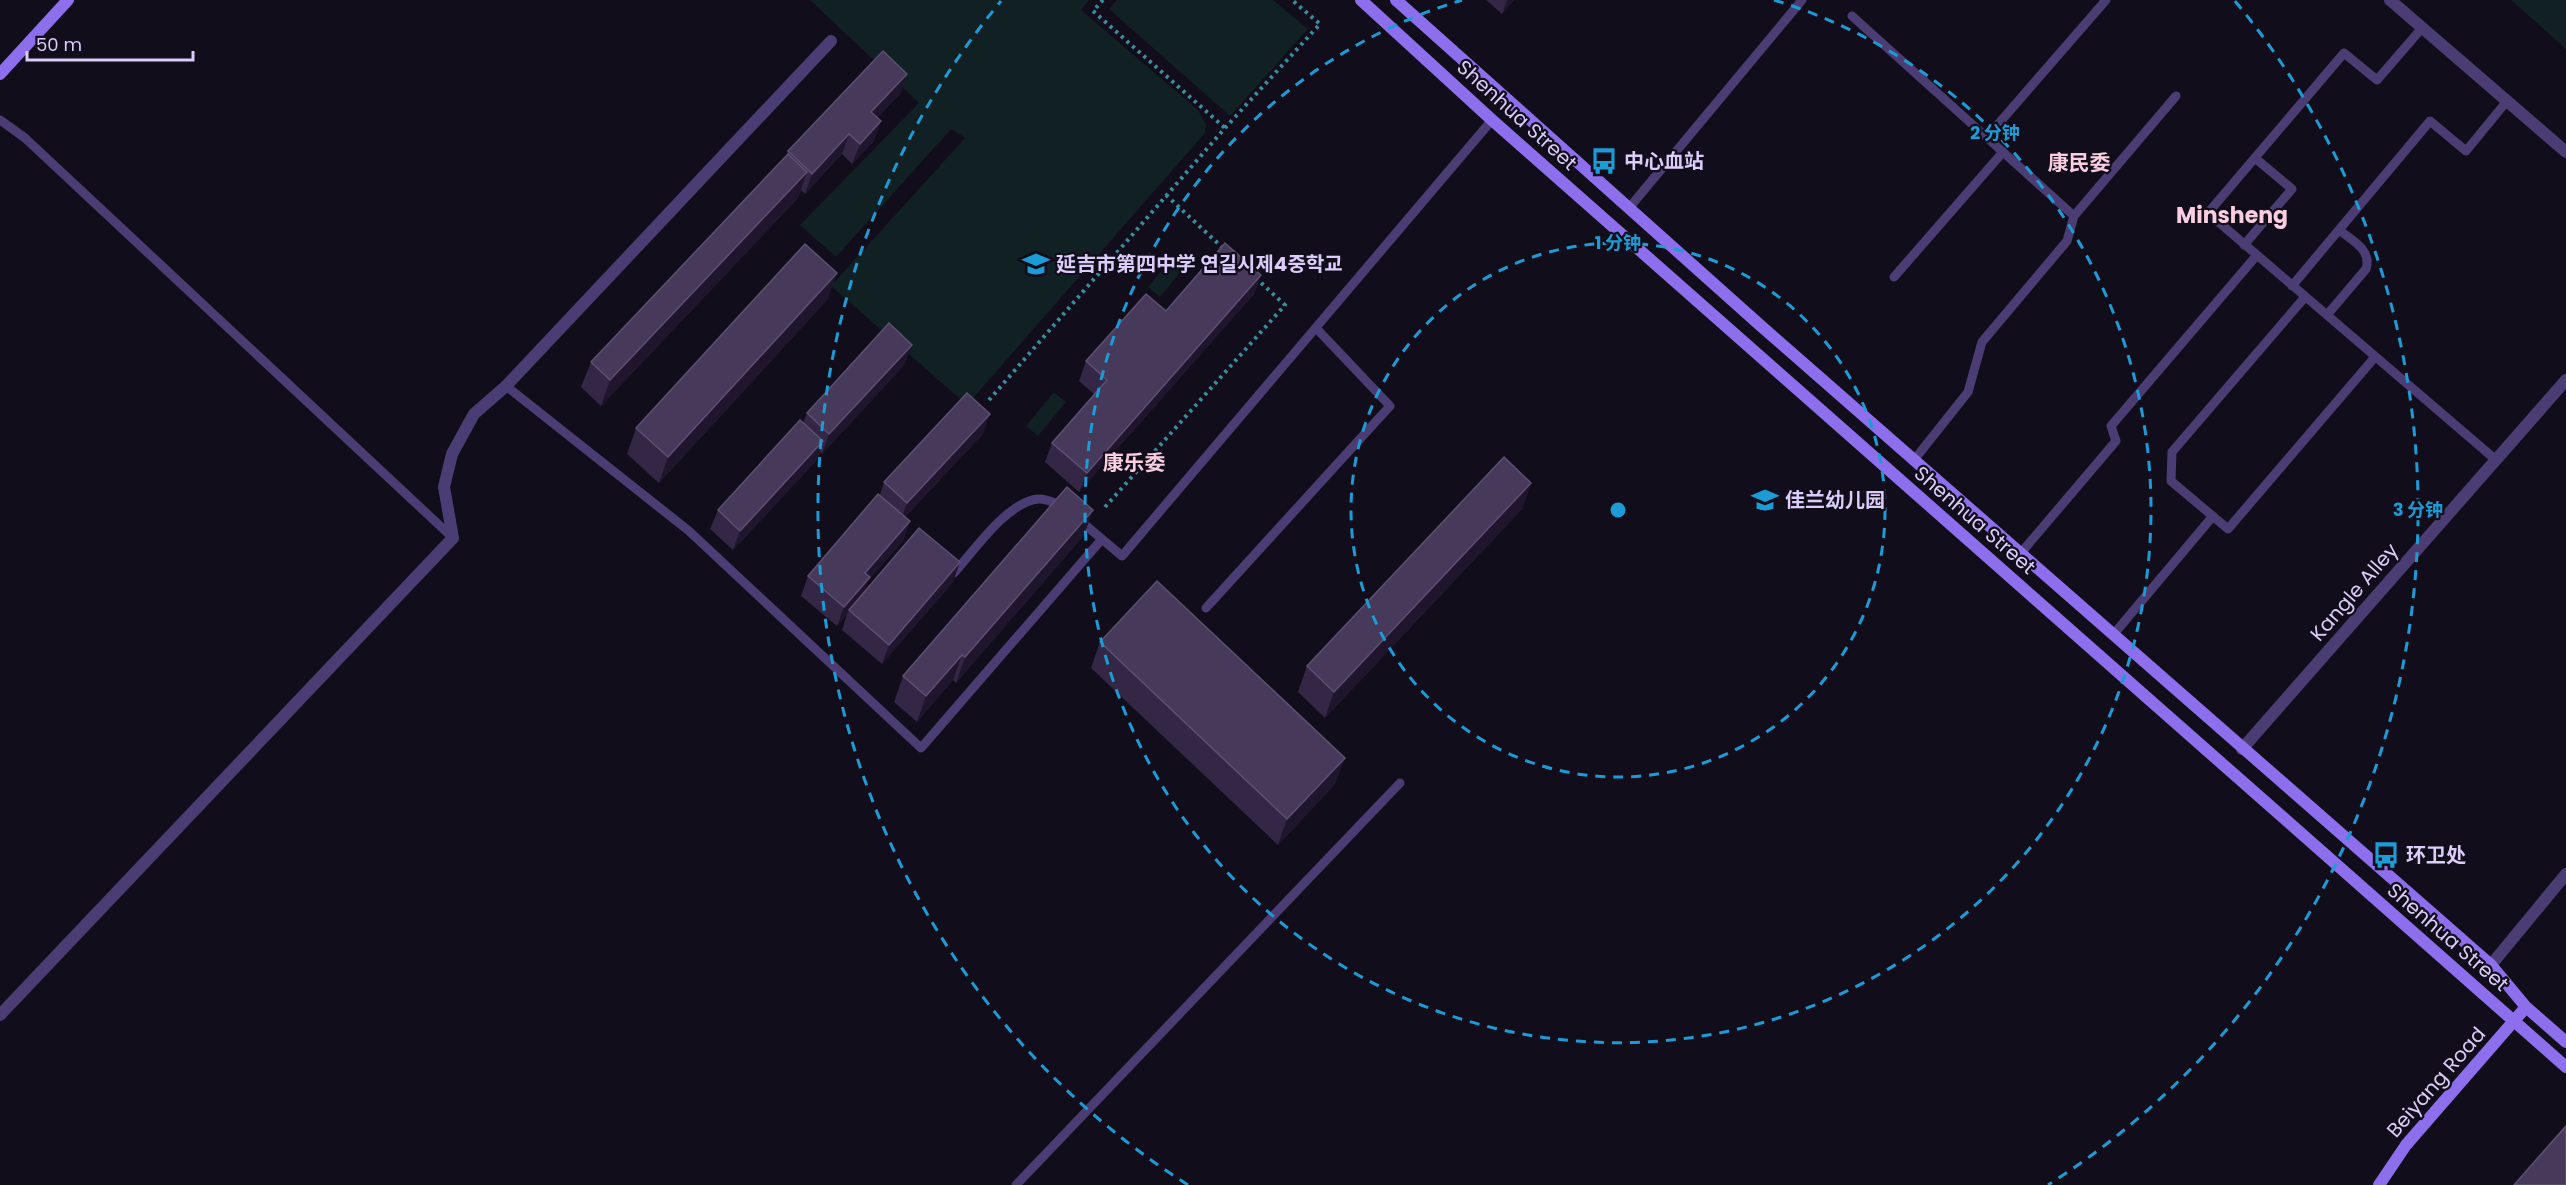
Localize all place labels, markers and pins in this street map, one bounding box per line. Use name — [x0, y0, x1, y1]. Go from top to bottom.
bus stop icon: 中心血站 — [1589, 146, 1619, 176]
place label: 中心血站 — [1624, 147, 1704, 175]
school or university icon: 延吉市第四中学 연길시제4중학교 — [1021, 249, 1051, 279]
place label: 延吉市第四中学 연길시제4중학교 — [1056, 250, 1343, 278]
school or university icon: 佳兰幼儿园 — [1750, 485, 1780, 515]
place label: 佳兰幼儿园 — [1785, 486, 1885, 514]
centre of rings — [1608, 500, 1628, 520]
bus stop icon: 环卫处 — [2371, 840, 2401, 870]
place label: 环卫处 — [2406, 841, 2466, 869]

